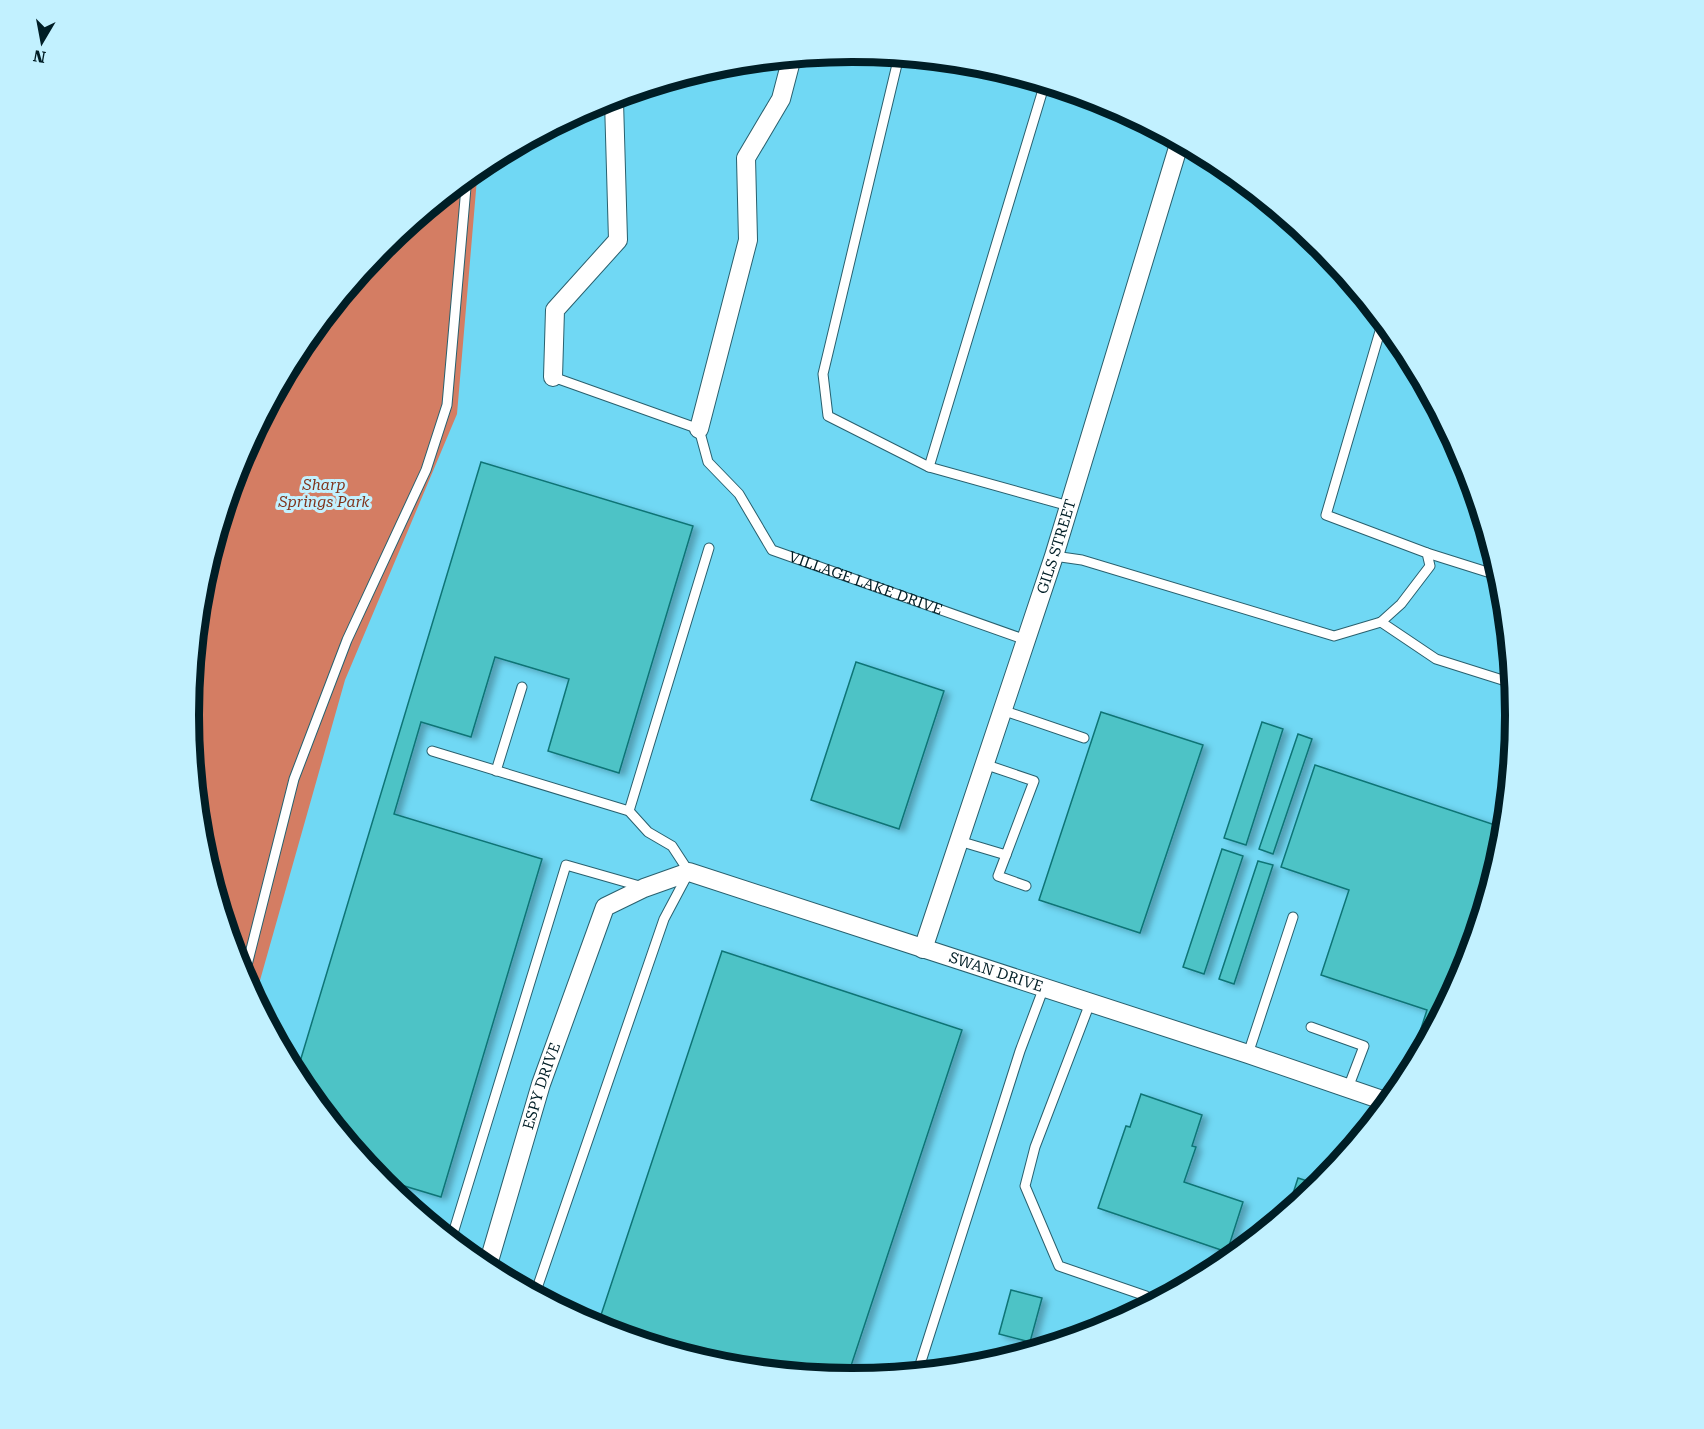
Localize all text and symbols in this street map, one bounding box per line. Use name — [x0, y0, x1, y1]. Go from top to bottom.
north arrow — [12, 12, 72, 72]
text: N — [32, 46, 47, 67]
park label: Sharp Springs Park — [278, 476, 370, 511]
street label: GILS STREET — [1033, 497, 1080, 596]
street label: VILLAGE LAKE DRIVE — [786, 548, 945, 619]
street label: SWAN DRIVE — [947, 948, 1045, 996]
street label: ESPY DRIVE — [519, 1040, 564, 1132]

